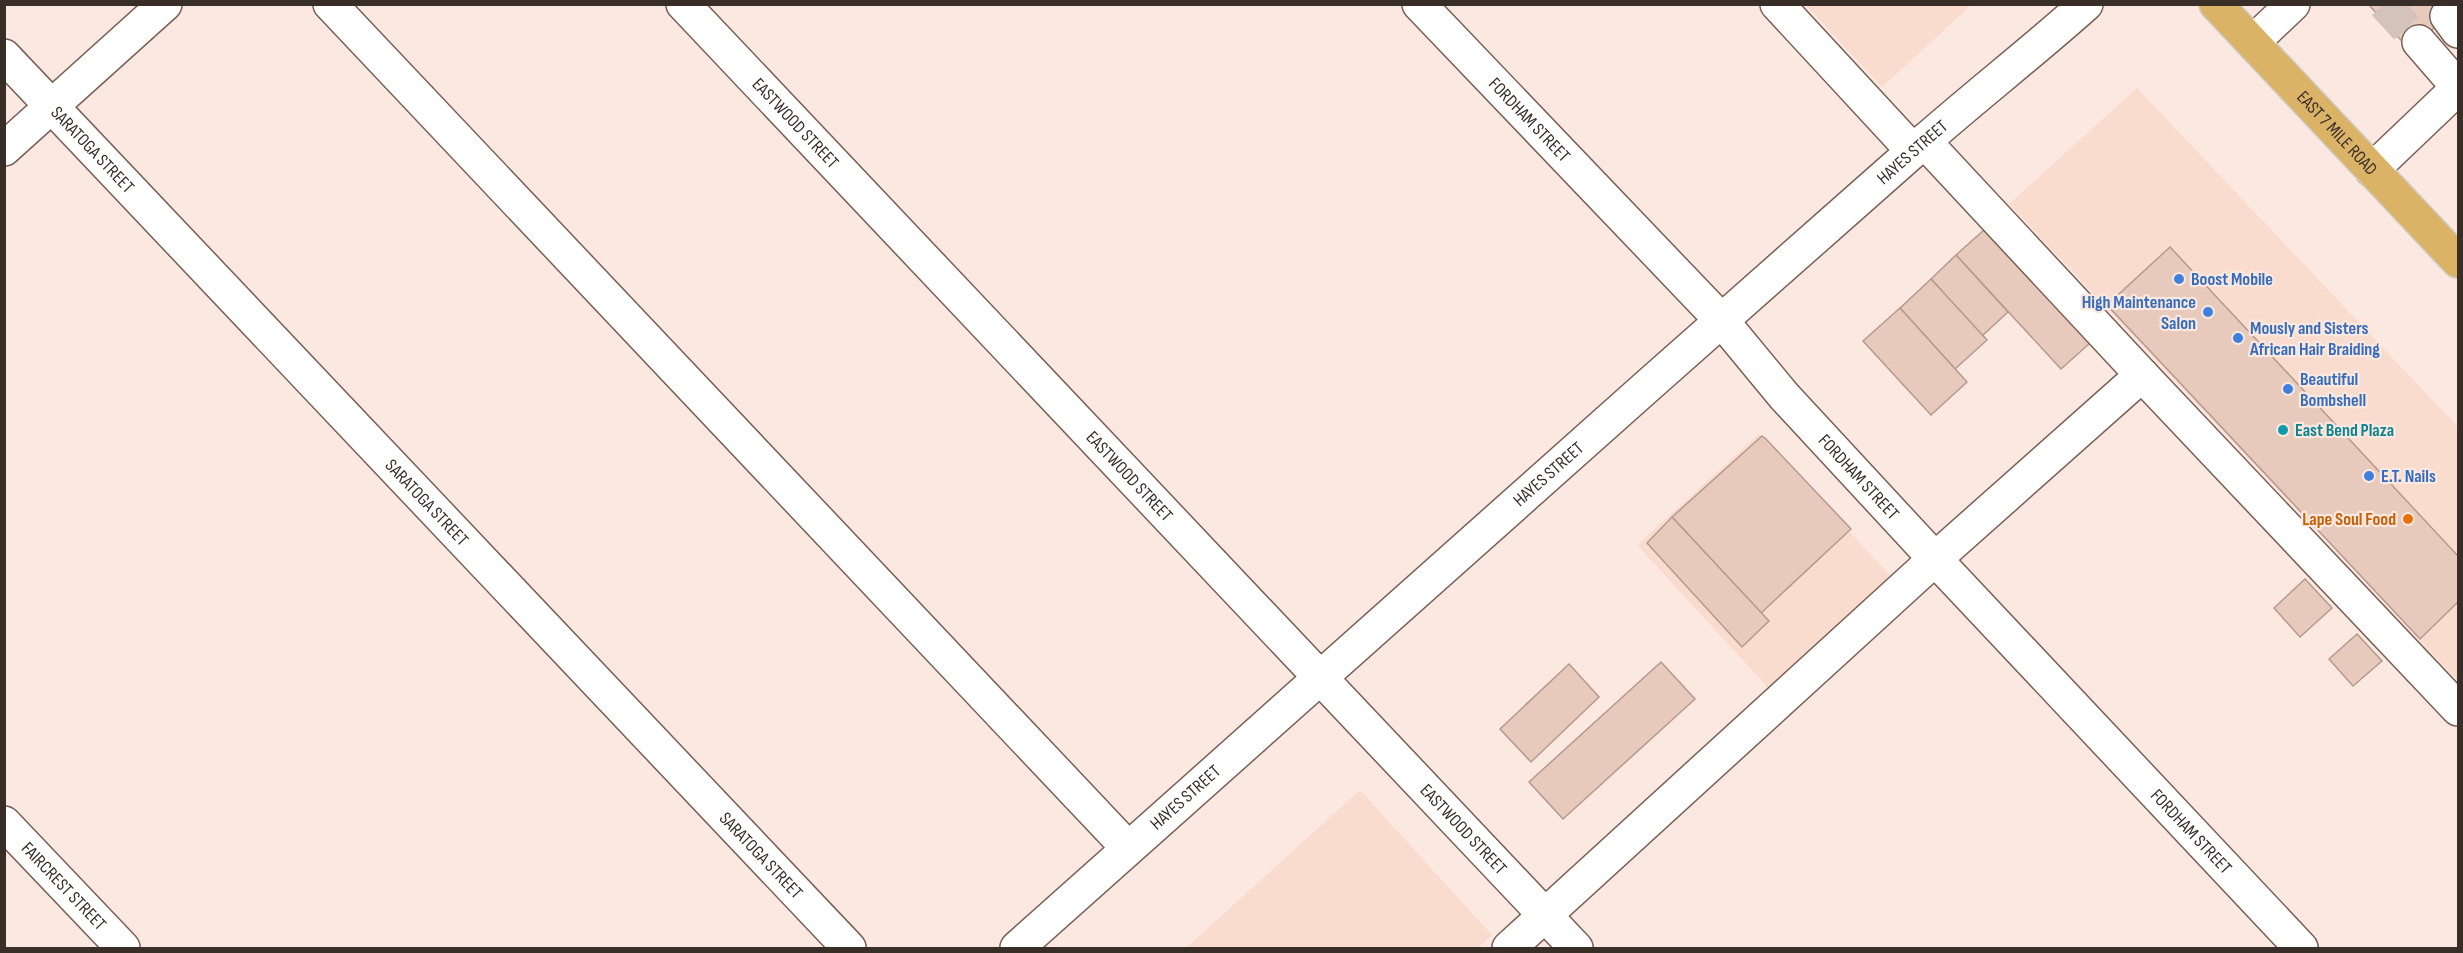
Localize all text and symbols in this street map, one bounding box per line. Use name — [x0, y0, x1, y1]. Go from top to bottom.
street label: FORDHAM STREET — [1484, 73, 1574, 167]
street label: EASTWOOD STREET — [748, 74, 843, 173]
street label: EAST 7 MILE ROAD — [2292, 87, 2382, 180]
street label: SARATOGA STREET — [46, 102, 138, 198]
street label: HAYES STREET — [1873, 116, 1952, 189]
place label: Boost Mobile — [2191, 269, 2273, 290]
marker: Boost Mobile — [2172, 272, 2186, 286]
place label: High Maintenance Salon — [2082, 292, 2196, 334]
marker: High Maintenance Salon — [2201, 305, 2215, 319]
place label: Mously and Sisters African Hair Braiding — [2249, 318, 2380, 360]
marker: Mously and Sisters African Hair Braiding — [2231, 331, 2245, 345]
place label: Beautiful Bombshell — [2300, 369, 2366, 411]
marker: Beautiful Bombshell — [2281, 382, 2295, 396]
place label: East Bend Plaza — [2295, 420, 2394, 441]
marker: East Bend Plaza — [2276, 423, 2290, 437]
street label: EASTWOOD STREET — [1082, 427, 1177, 526]
street label: FORDHAM STREET — [1814, 430, 1903, 524]
street label: HAYES STREET — [1509, 438, 1588, 511]
street label: SARATOGA STREET — [381, 455, 473, 551]
place label: E.T. Nails — [2381, 466, 2436, 487]
marker: E.T. Nails — [2362, 469, 2376, 483]
place label: Lape Soul Food — [2302, 509, 2396, 530]
marker: Lape Soul Food — [2401, 512, 2415, 526]
street label: HAYES STREET — [1146, 761, 1225, 834]
street label: EASTWOOD STREET — [1416, 780, 1511, 879]
street label: FORDHAM STREET — [2146, 785, 2236, 879]
street label: SARATOGA STREET — [715, 808, 807, 903]
street label: FAIRCREST STREET — [17, 838, 110, 935]

